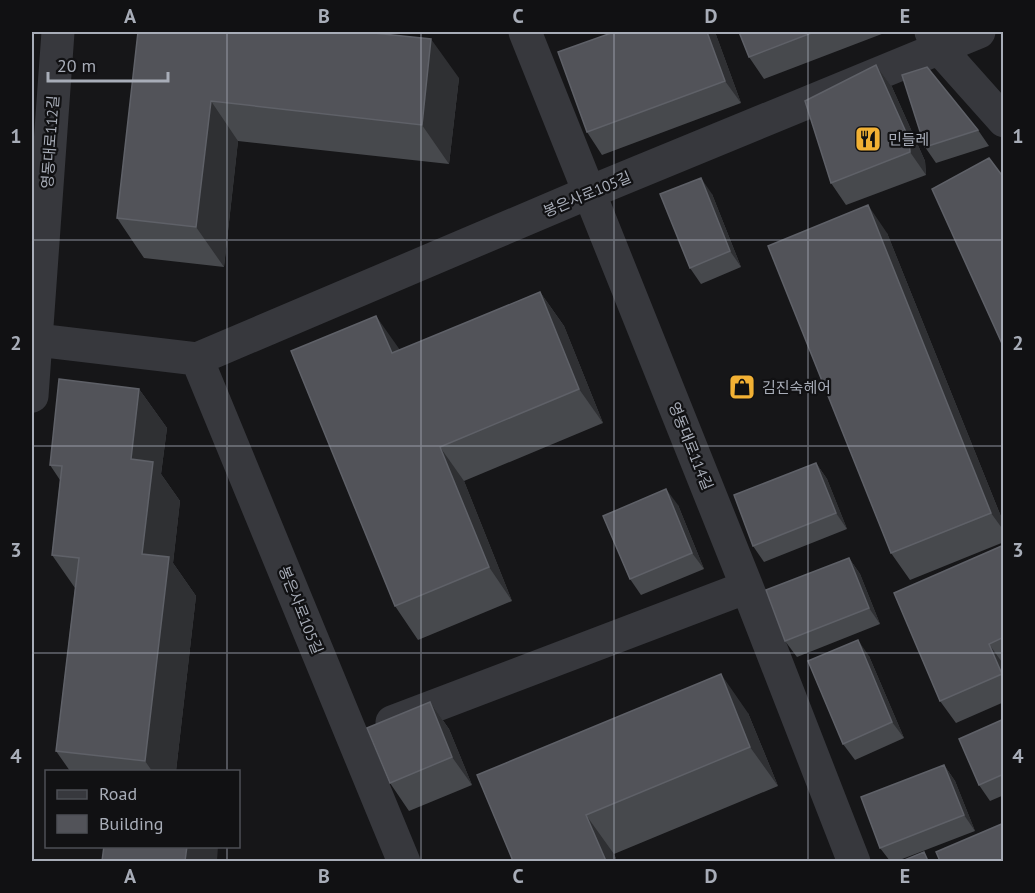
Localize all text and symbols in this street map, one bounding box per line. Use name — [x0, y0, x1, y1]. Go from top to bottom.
text: A — [124, 3, 137, 29]
text: B — [318, 3, 330, 29]
text: C — [512, 3, 524, 29]
text: D — [705, 3, 718, 29]
text: E — [900, 3, 910, 29]
scale bar — [48, 45, 168, 83]
text: 20 m — [57, 54, 96, 77]
street label: 영동대로112길 — [37, 95, 63, 189]
text: 1 — [10, 123, 22, 149]
text: 1 — [1012, 123, 1024, 149]
restaurant icon: 민들레 — [853, 124, 883, 154]
place label: 민들레 — [888, 130, 929, 149]
street label: 봉은사로105길 — [540, 167, 634, 221]
text: 2 — [10, 330, 22, 356]
text: 2 — [1012, 330, 1024, 356]
shop icon: 김진숙헤어 — [727, 372, 757, 402]
place label: 김진숙헤어 — [762, 378, 831, 397]
street label: 영동대로114길 — [665, 399, 717, 493]
text: 3 — [10, 537, 22, 563]
text: 3 — [1012, 537, 1024, 563]
street label: 봉은사로105길 — [275, 563, 327, 657]
text: 4 — [10, 743, 22, 769]
text: 4 — [1012, 743, 1024, 769]
legend — [45, 770, 240, 848]
text: Road — [99, 782, 137, 805]
text: Building — [99, 812, 163, 835]
text: A — [124, 863, 137, 889]
text: B — [318, 863, 330, 889]
text: C — [512, 863, 524, 889]
text: D — [705, 863, 718, 889]
text: E — [900, 863, 910, 889]

